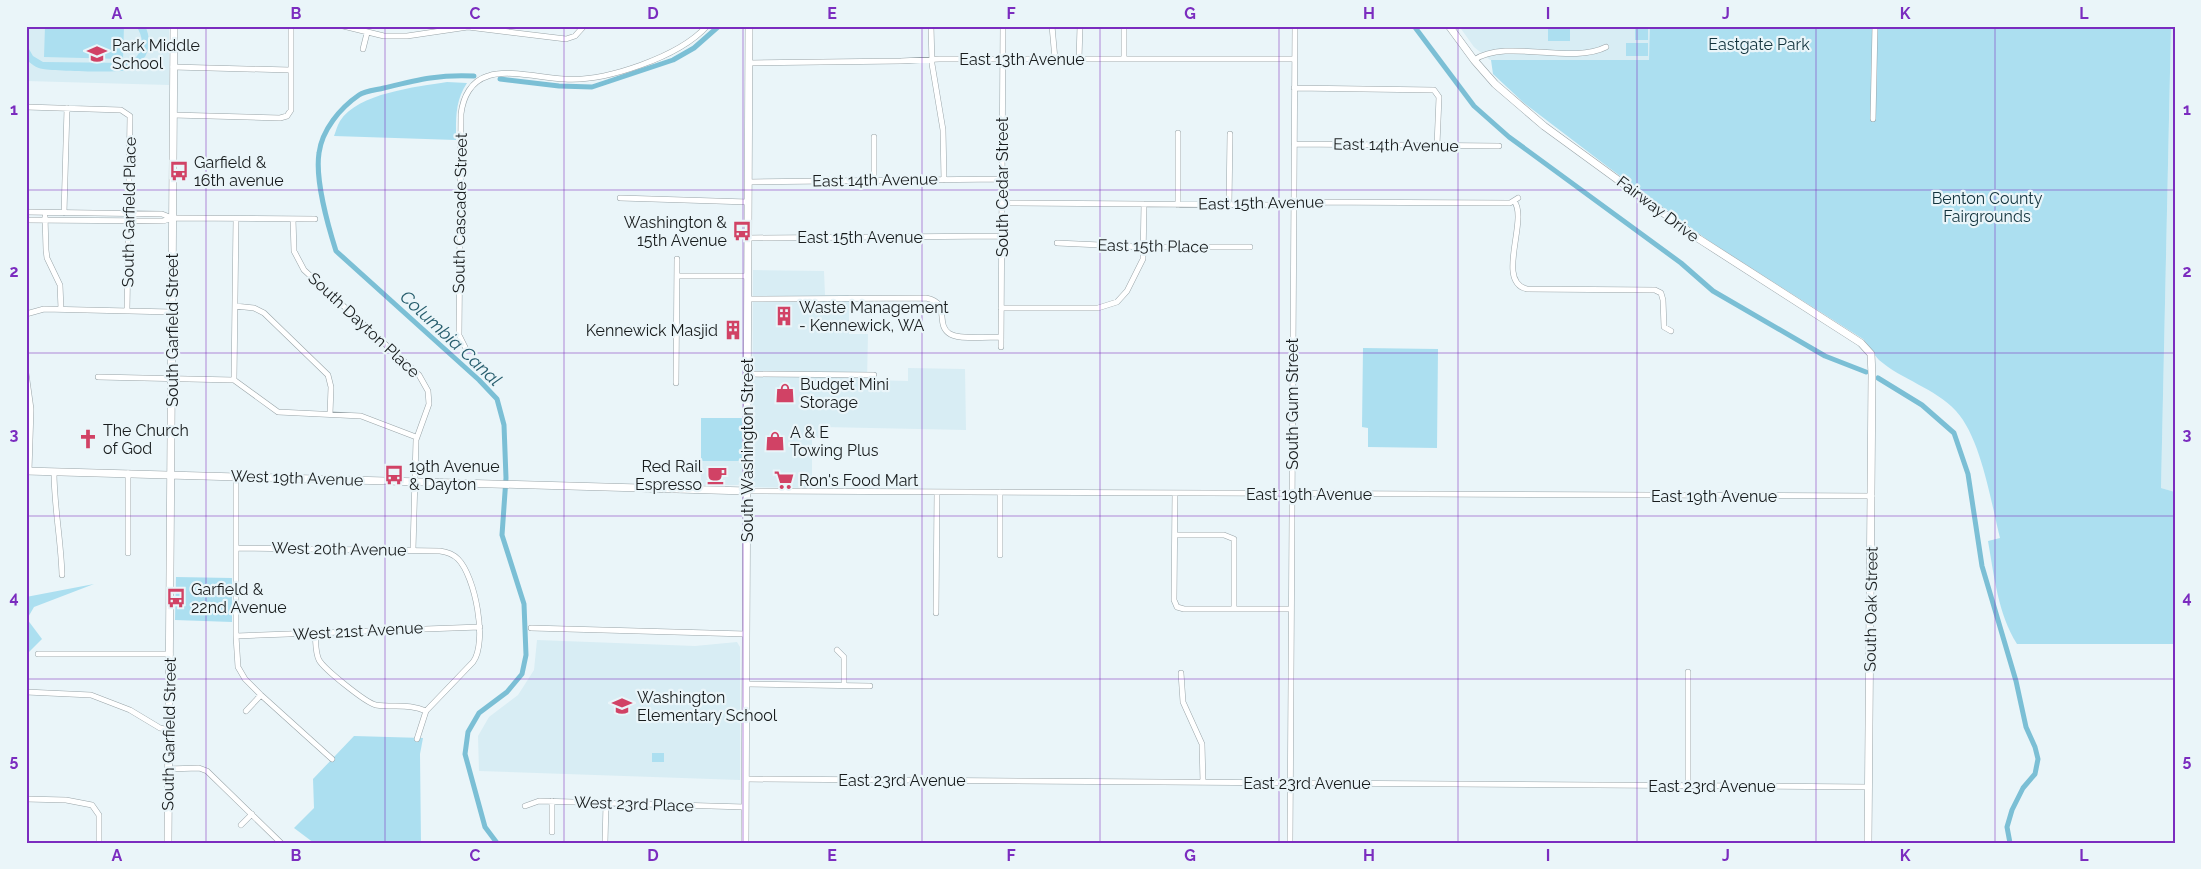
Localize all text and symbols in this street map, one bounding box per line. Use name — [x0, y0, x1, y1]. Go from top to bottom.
text: A — [112, 4, 123, 23]
text: B — [291, 4, 302, 23]
text: C — [470, 4, 481, 23]
text: D — [647, 4, 659, 23]
text: E — [827, 4, 837, 23]
text: F — [1006, 4, 1016, 23]
text: G — [1184, 4, 1196, 23]
text: H — [1363, 4, 1375, 23]
text: I — [1546, 4, 1550, 23]
text: J — [1722, 4, 1730, 23]
text: K — [1900, 4, 1911, 23]
text: L — [2079, 4, 2089, 23]
park label: Eastgate Park — [1708, 35, 1810, 54]
place label: Park Middle School — [112, 36, 200, 73]
school or university icon: Park Middle School — [86, 43, 108, 65]
street label: East 13th Avenue — [959, 50, 1085, 69]
text: 1 — [10, 100, 18, 119]
text: 1 — [2183, 100, 2191, 119]
street label: South Cedar Street — [993, 116, 1012, 257]
street label: South Cascade Street — [449, 132, 471, 293]
street label: East 14th Avenue — [1333, 134, 1459, 156]
street label: South Garfield Place — [118, 137, 140, 287]
place label: Garfield & 16th avenue — [194, 153, 284, 190]
bus stop icon: Garfield & 16th avenue — [168, 160, 190, 182]
street label: East 14th Avenue — [812, 169, 938, 191]
street label: Fairway Drive — [1613, 172, 1703, 246]
park label: Benton County Fairgrounds — [1932, 189, 2043, 226]
street label: East 15th Avenue — [1198, 192, 1324, 214]
place label: Washington & 15th Avenue — [624, 213, 727, 250]
bus stop icon: Washington & 15th Avenue — [731, 220, 753, 242]
street label: East 15th Avenue — [797, 228, 923, 247]
street label: East 15th Place — [1097, 236, 1209, 256]
street label: South Garfield Street — [163, 253, 182, 407]
text: 2 — [9, 262, 19, 281]
text: 2 — [2182, 262, 2192, 281]
street label: South Dayton Place — [304, 269, 424, 381]
water label: Columbia Canal — [396, 286, 506, 390]
place label: Waste Management - Kennewick, WA — [799, 298, 949, 335]
building icon: Waste Management - Kennewick, WA — [773, 305, 795, 327]
building icon: Kennewick Masjid — [722, 319, 744, 341]
place label: Kennewick Masjid — [586, 321, 718, 340]
street label: South Gum Street — [1283, 338, 1302, 470]
street label: South Washington Street — [738, 357, 757, 542]
place label: Budget Mini Storage — [800, 375, 889, 412]
shop icon: Budget Mini Storage — [774, 382, 796, 404]
place label: The Church of God — [103, 421, 189, 458]
place label: A & E Towing Plus — [790, 423, 879, 460]
text: 3 — [10, 425, 19, 444]
text: 3 — [2183, 425, 2192, 444]
church icon: The Church of God — [77, 428, 99, 450]
shop icon: A & E Towing Plus — [764, 430, 786, 452]
place label: 19th Avenue & Dayton — [409, 457, 500, 494]
place label: Red Rail Espresso — [635, 457, 703, 494]
bus stop icon: 19th Avenue & Dayton — [383, 464, 405, 486]
cafe icon: Red Rail Espresso — [706, 464, 728, 486]
street label: West 19th Avenue — [230, 466, 364, 490]
supermarket icon: Ron's Food Mart — [773, 469, 795, 491]
place label: Ron's Food Mart — [799, 471, 919, 490]
street label: East 19th Avenue — [1246, 485, 1372, 504]
street label: East 19th Avenue — [1651, 487, 1777, 506]
street label: West 20th Avenue — [271, 538, 407, 560]
street label: South Oak Street — [1860, 546, 1882, 672]
place label: Garfield & 22nd Avenue — [191, 580, 287, 617]
bus stop icon: Garfield & 22nd Avenue — [165, 587, 187, 609]
text: 4 — [9, 588, 19, 607]
text: 4 — [2182, 588, 2192, 607]
street label: West 21st Avenue — [292, 618, 424, 644]
street label: South Garfield Street — [158, 656, 180, 811]
place label: Washington Elementary School — [637, 688, 778, 725]
school or university icon: Washington Elementary School — [611, 695, 633, 717]
text: 5 — [10, 751, 19, 770]
text: 5 — [2183, 751, 2192, 770]
street label: East 23rd Avenue — [838, 771, 966, 790]
street label: East 23rd Avenue — [1243, 774, 1371, 793]
street label: East 23rd Avenue — [1648, 777, 1776, 796]
street label: West 23rd Place — [574, 792, 694, 816]
text: A — [112, 846, 123, 865]
text: B — [291, 846, 302, 865]
text: C — [470, 846, 481, 865]
text: D — [647, 846, 659, 865]
text: E — [827, 846, 837, 865]
text: F — [1006, 846, 1016, 865]
text: G — [1184, 846, 1196, 865]
text: H — [1363, 846, 1375, 865]
text: I — [1546, 846, 1550, 865]
text: J — [1722, 846, 1730, 865]
text: K — [1900, 846, 1911, 865]
text: L — [2079, 846, 2089, 865]

